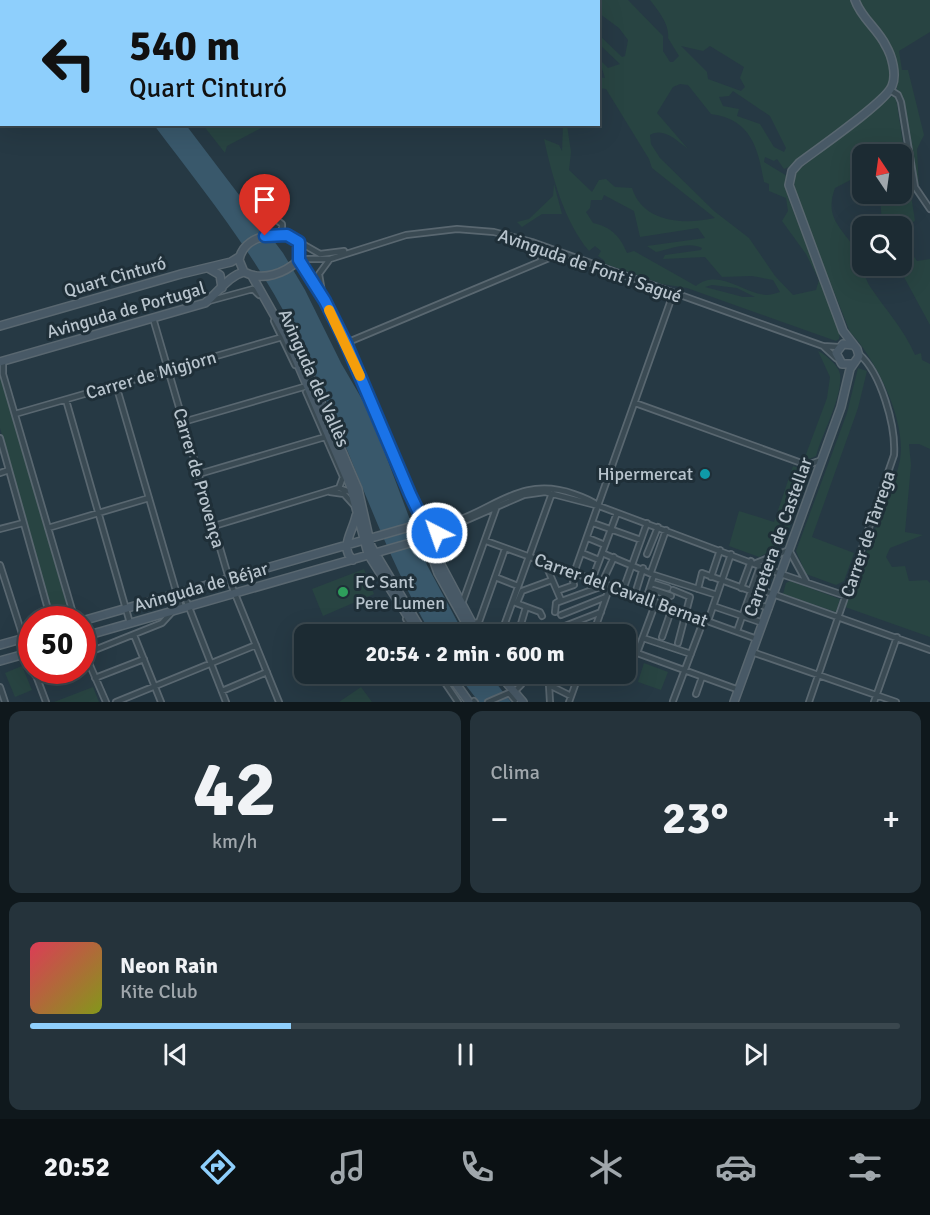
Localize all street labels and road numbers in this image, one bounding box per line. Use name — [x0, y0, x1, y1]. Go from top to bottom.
street label: Avinguda de Font i Sagué — [495, 224, 685, 308]
street label: Quart Cinturó — [61, 252, 169, 302]
street label: Avinguda de Portugal — [44, 277, 208, 343]
street label: Avinguda del Vallès — [274, 305, 354, 451]
street label: Carrer de Migjorn — [83, 346, 219, 404]
street label: Carrer de Provença — [168, 405, 230, 551]
street label: Carretera de Castellar — [739, 454, 817, 620]
street label: Carrer de Tàrrega — [836, 468, 900, 600]
street label: Carrer del Cavall Bernat — [531, 548, 711, 632]
street label: Avinguda de Béjar — [131, 557, 271, 617]

